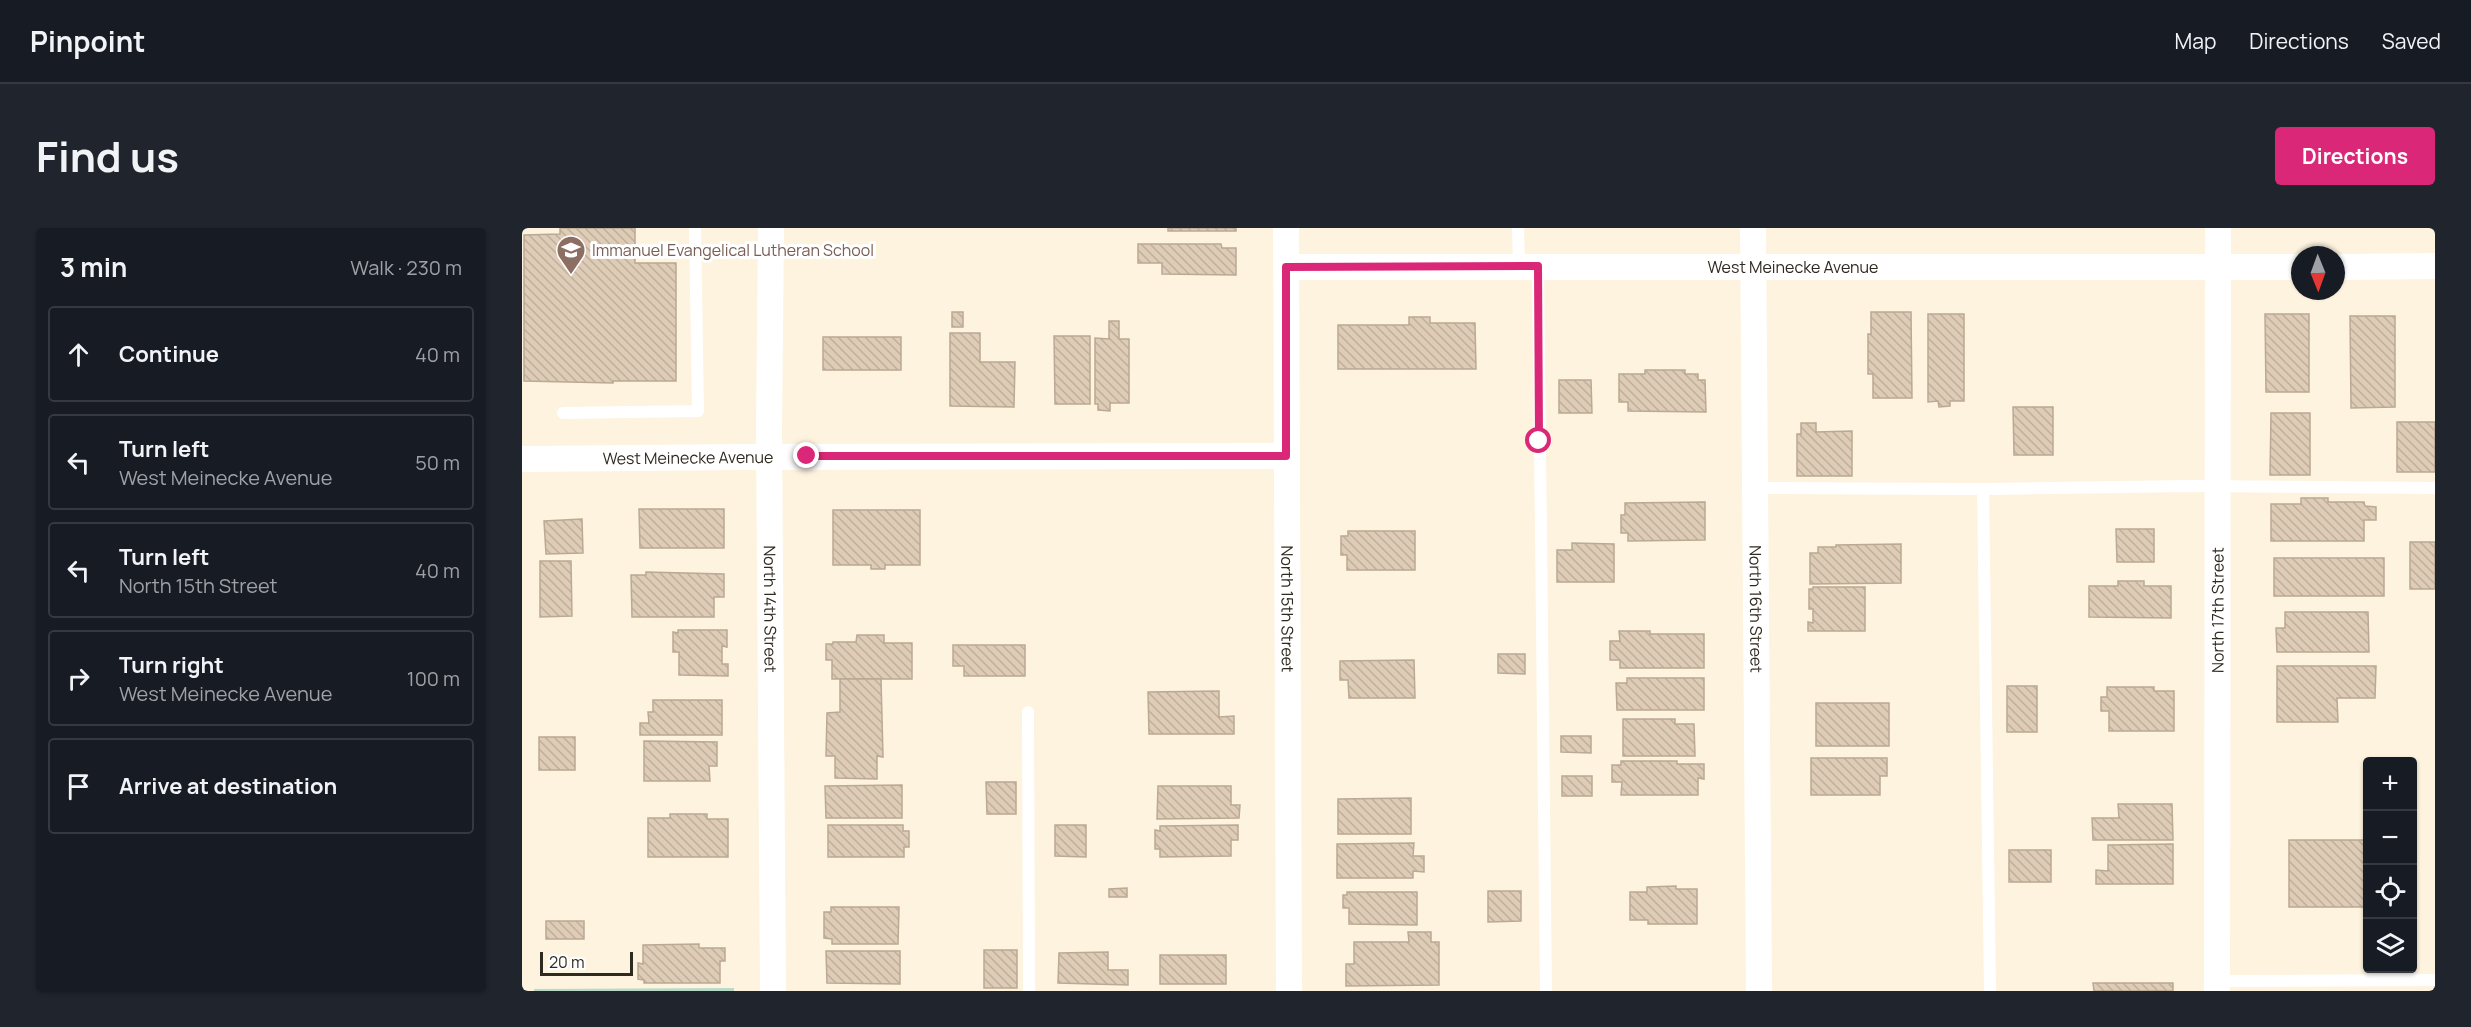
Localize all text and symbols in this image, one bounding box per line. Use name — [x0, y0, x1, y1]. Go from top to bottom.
text: Pinpoint — [30, 22, 145, 60]
text: Map — [2175, 27, 2216, 55]
text: Directions — [2249, 27, 2349, 55]
text: Saved — [2382, 27, 2441, 55]
text: Find us — [36, 127, 179, 185]
button: Directions — [2275, 127, 2435, 185]
school or university icon: Immanuel Evangelical Lutheran School — [555, 234, 587, 276]
place label: Immanuel Evangelical Lutheran School — [592, 239, 874, 261]
north arrow — [2291, 246, 2345, 300]
text: 3 min — [60, 249, 127, 285]
text: Walk · 230 m — [350, 254, 462, 281]
street label: West Meinecke Avenue — [1708, 256, 1878, 278]
icon: ahead — [62, 338, 95, 371]
text: Continue — [119, 339, 219, 369]
text: 40 m — [415, 341, 460, 368]
route start — [1525, 427, 1551, 453]
text: Turn left — [119, 434, 209, 464]
route end — [793, 442, 819, 468]
icon: left — [62, 446, 95, 479]
street label: West Meinecke Avenue — [602, 446, 773, 469]
text: 50 m — [415, 449, 460, 476]
text: West Meinecke Avenue — [119, 464, 332, 491]
text: Turn left — [119, 542, 209, 572]
street label: North 14th Street — [759, 545, 782, 673]
street label: North 15th Street — [1276, 545, 1299, 673]
street label: North 16th Street — [1744, 545, 1767, 673]
street label: North 17th Street — [2206, 547, 2229, 673]
icon: left — [62, 554, 95, 587]
text: 40 m — [415, 557, 460, 584]
text: North 15th Street — [119, 572, 278, 599]
text: Turn right — [119, 650, 224, 680]
icon: right — [62, 662, 95, 695]
text: 100 m — [407, 665, 460, 692]
text: West Meinecke Avenue — [119, 680, 332, 707]
map controls — [2363, 757, 2417, 973]
button: + — [2363, 757, 2417, 811]
icon: arrive — [62, 770, 95, 803]
text: Arrive at destination — [119, 771, 337, 801]
button: − — [2363, 811, 2417, 865]
button: locate — [2363, 865, 2417, 919]
button: layers — [2363, 919, 2417, 973]
scale bar — [540, 949, 633, 976]
text: 20 m — [549, 951, 585, 973]

